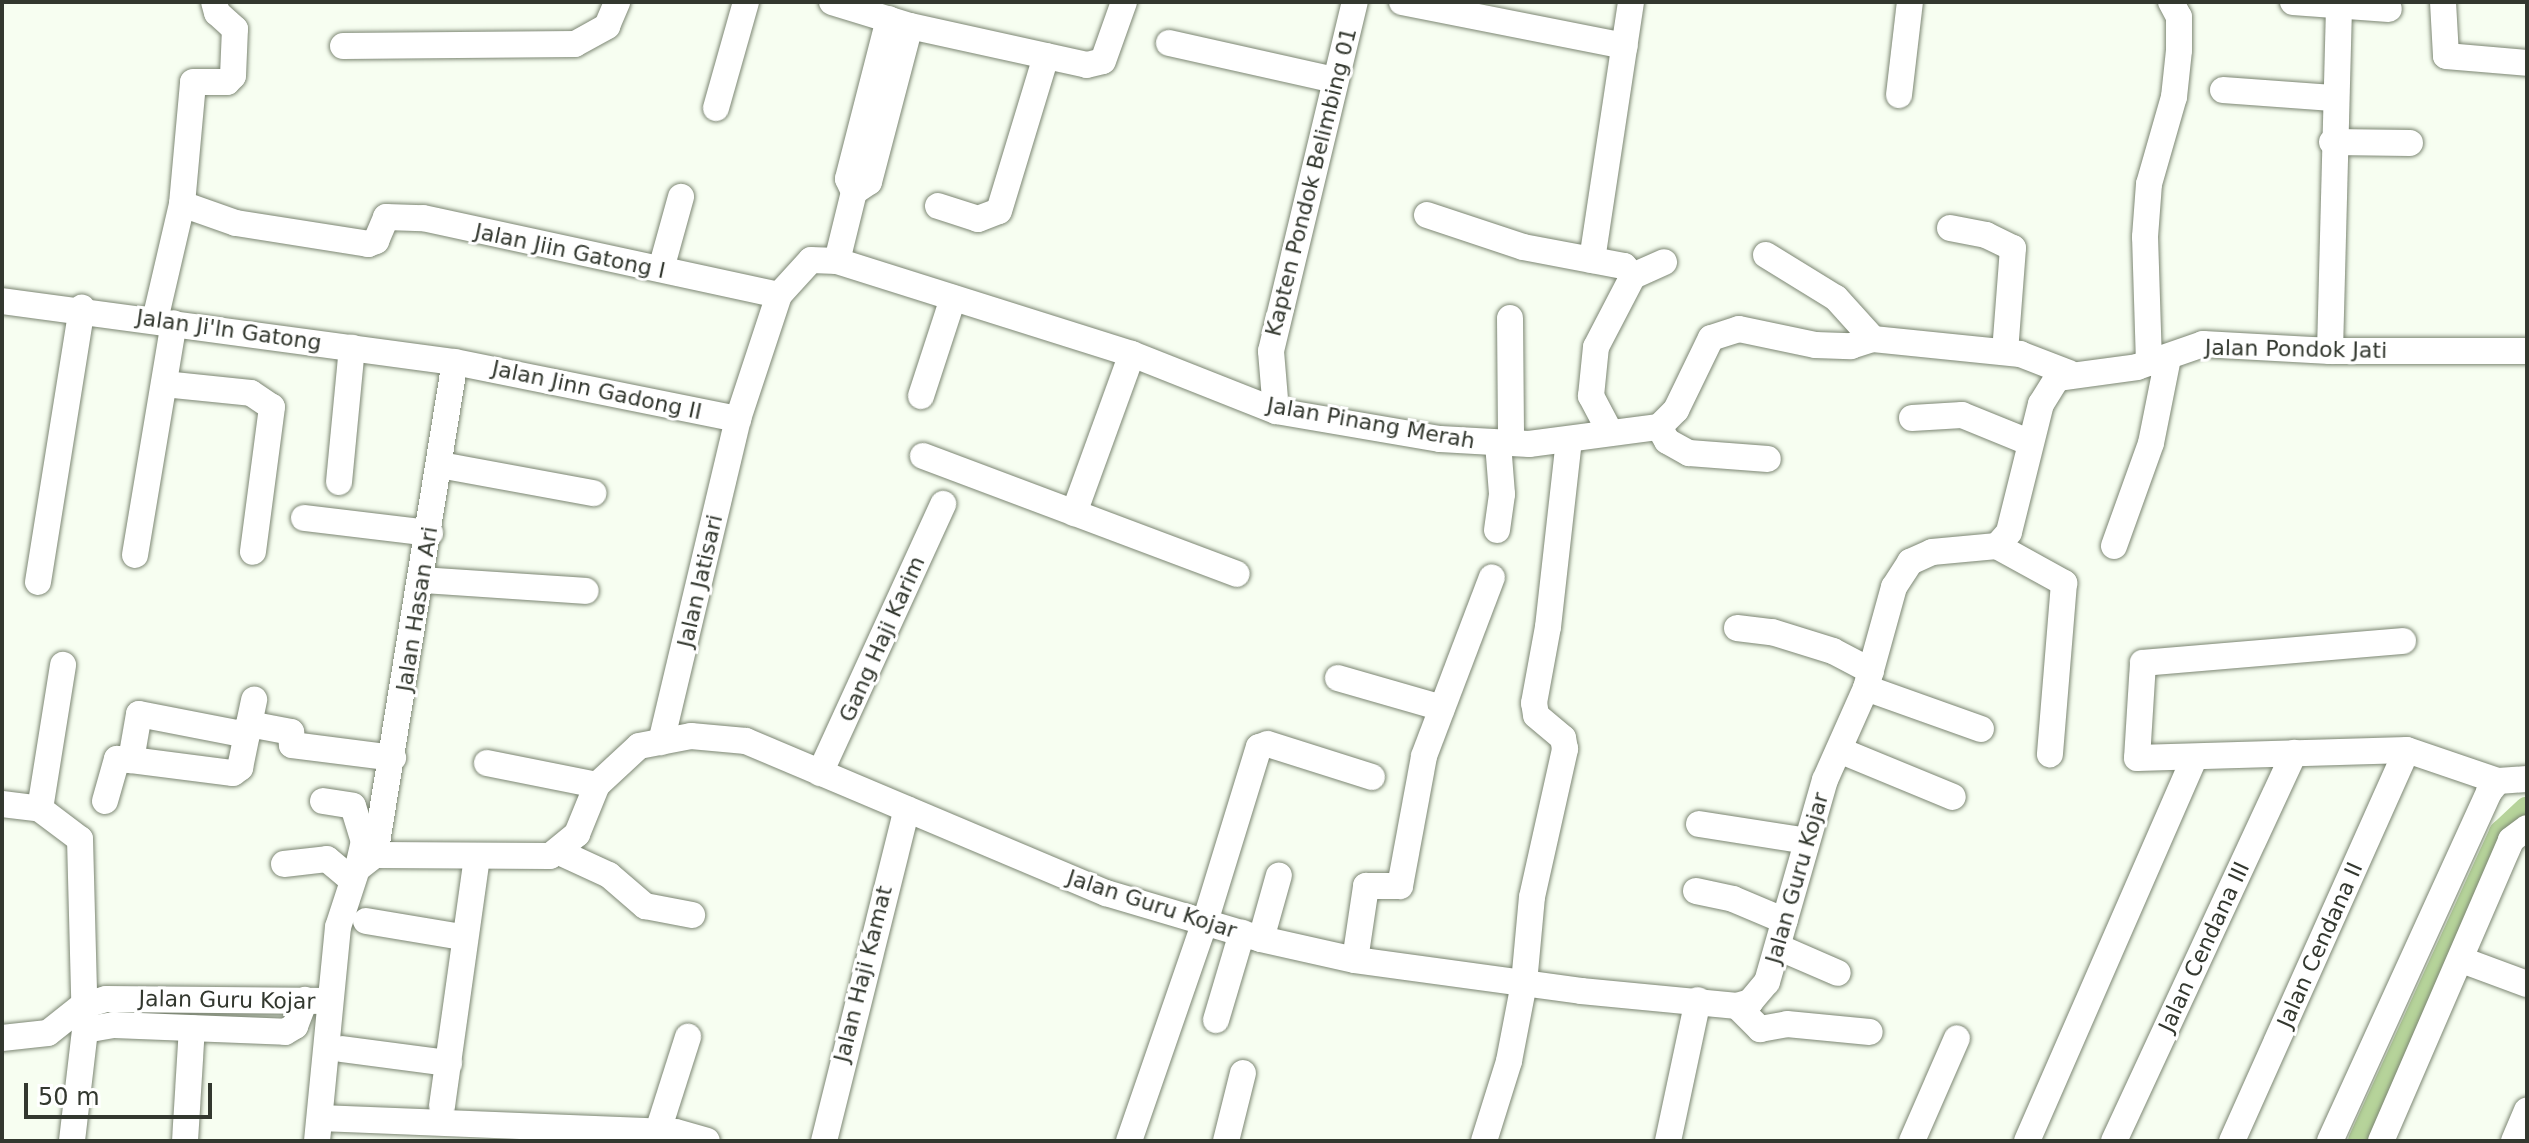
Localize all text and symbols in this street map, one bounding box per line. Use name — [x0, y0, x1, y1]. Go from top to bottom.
street label: Kapten Pondok Belimbing 01 — [1260, 25, 1362, 339]
street label: Jalan Jiin Gatong I — [472, 218, 668, 284]
street label: Jalan Ji'ln Gatong — [135, 304, 323, 356]
street label: Jalan Pondok Jati — [2205, 334, 2387, 364]
street label: Jalan Jinn Gadong II — [490, 355, 704, 425]
street label: Jalan Pinang Merah — [1265, 392, 1477, 454]
street label: Jalan Jatisari — [672, 512, 728, 650]
street label: Jalan Hasan Ari — [391, 525, 443, 693]
street label: Gang Haji Karim — [834, 552, 930, 726]
street label: Jalan Guru Kojar — [1760, 789, 1834, 967]
street label: Jalan Cendana III — [2153, 858, 2255, 1036]
street label: Jalan Cendana II — [2272, 858, 2368, 1032]
street label: Jalan Guru Kojar — [1064, 864, 1240, 944]
street label: Jalan Haji Kamat — [828, 883, 898, 1065]
street label: Jalan Guru Kojar — [138, 985, 316, 1015]
scale bar — [28, 1067, 216, 1117]
text: 50 m — [38, 1083, 100, 1111]

